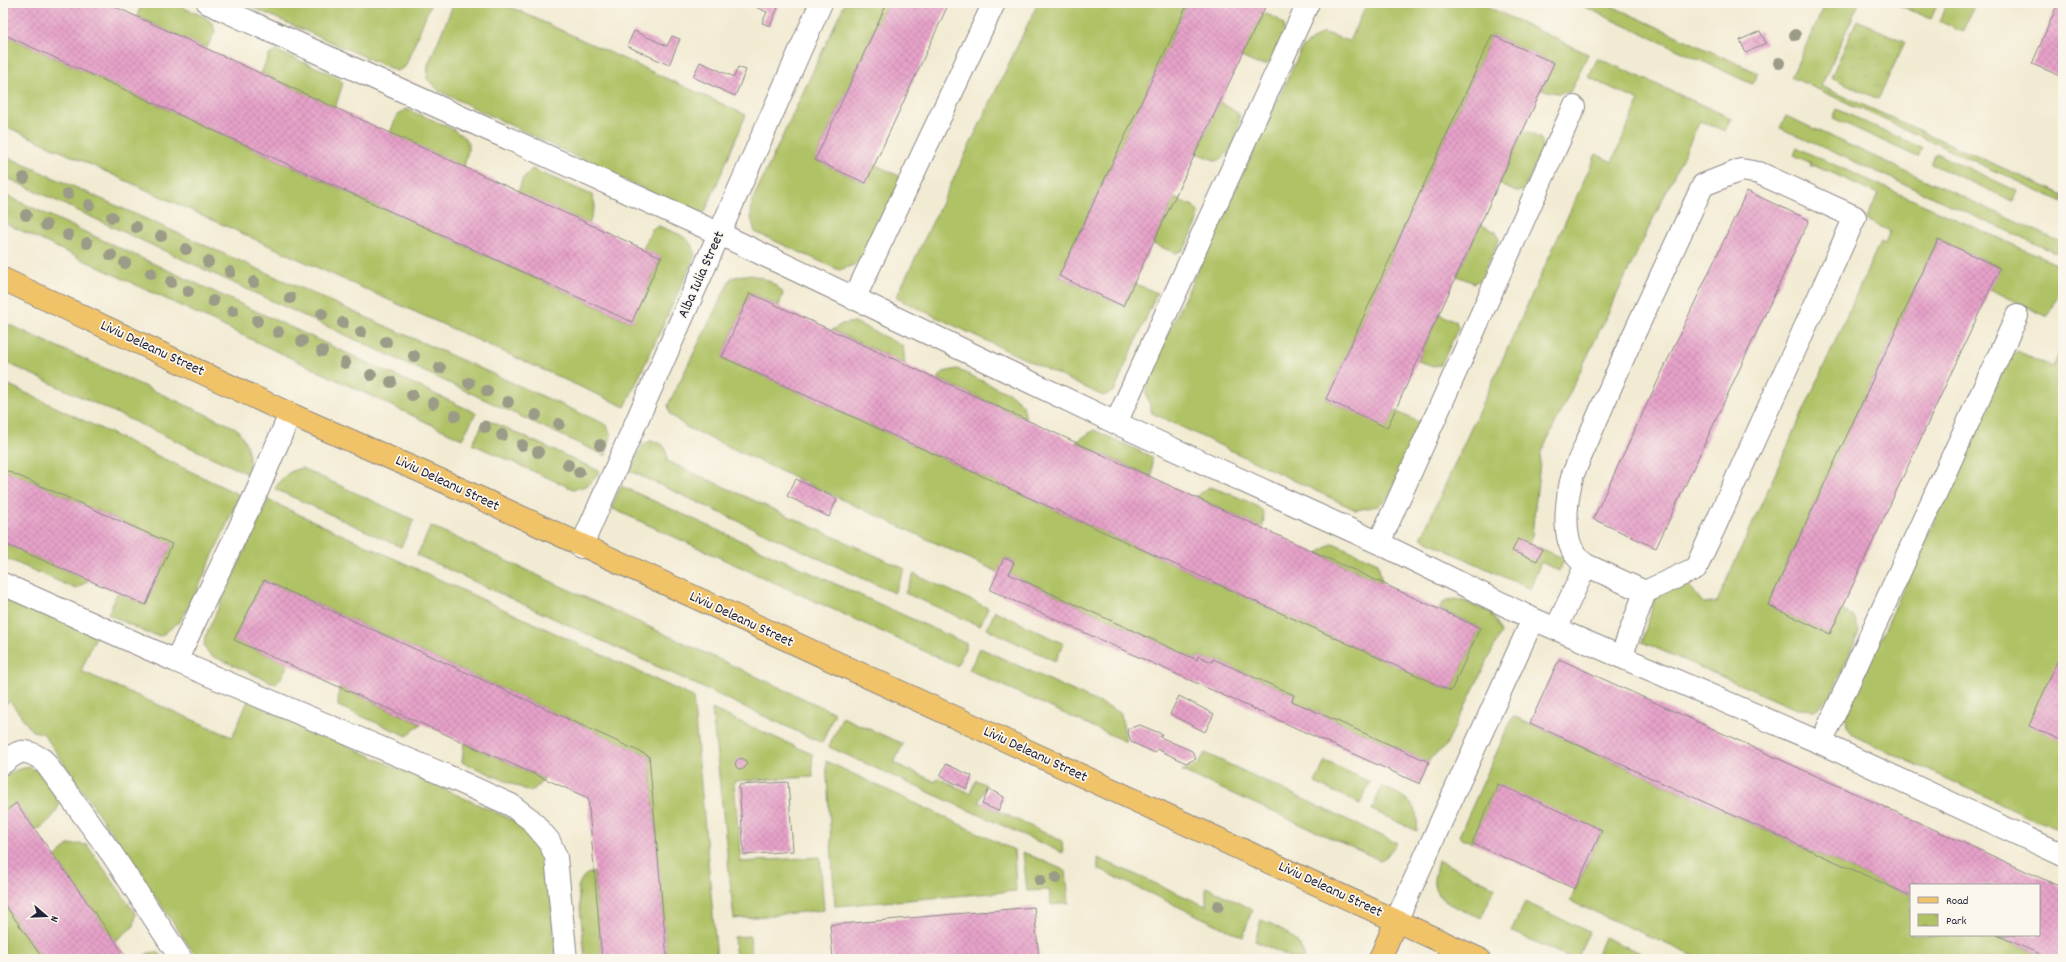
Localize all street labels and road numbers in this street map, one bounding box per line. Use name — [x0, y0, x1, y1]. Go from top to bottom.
street label: Alba Iulia Street — [673, 228, 731, 322]
street label: Liviu Deleanu Street — [96, 315, 208, 383]
street label: Liviu Deleanu Street — [391, 450, 503, 518]
street label: Liviu Deleanu Street — [685, 586, 797, 654]
street label: Liviu Deleanu Street — [979, 721, 1091, 789]
street label: Liviu Deleanu Street — [1274, 856, 1386, 924]

